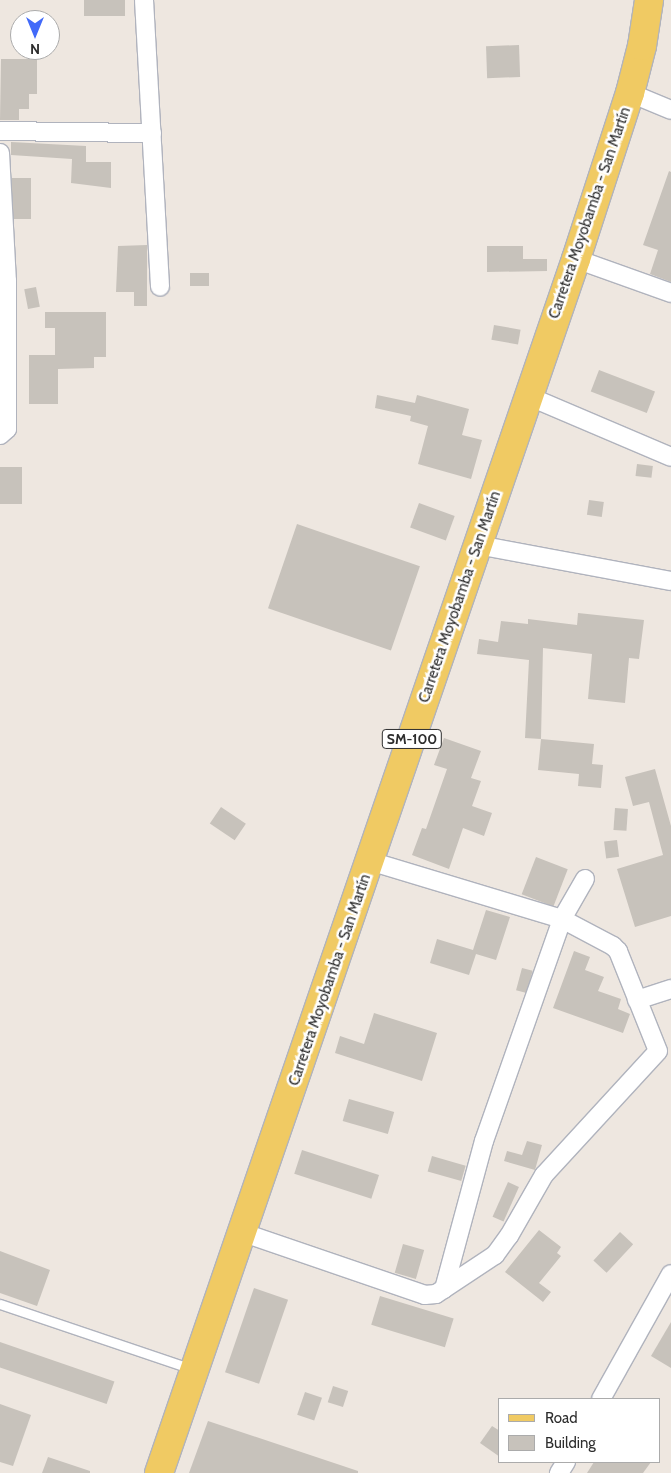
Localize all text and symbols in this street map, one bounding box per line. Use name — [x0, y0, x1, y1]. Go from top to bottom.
north arrow — [10, 10, 60, 60]
text: N — [30, 40, 40, 58]
street label: Carretera Moyobamba - San Martín — [545, 105, 635, 321]
street label: Carretera Moyobamba - San Martín — [415, 489, 505, 705]
road number: SM-100 — [381, 728, 443, 751]
street label: Carretera Moyobamba - San Martín — [285, 872, 375, 1088]
legend — [498, 1398, 661, 1463]
text: Road — [545, 1409, 578, 1427]
text: Building — [545, 1434, 596, 1452]

